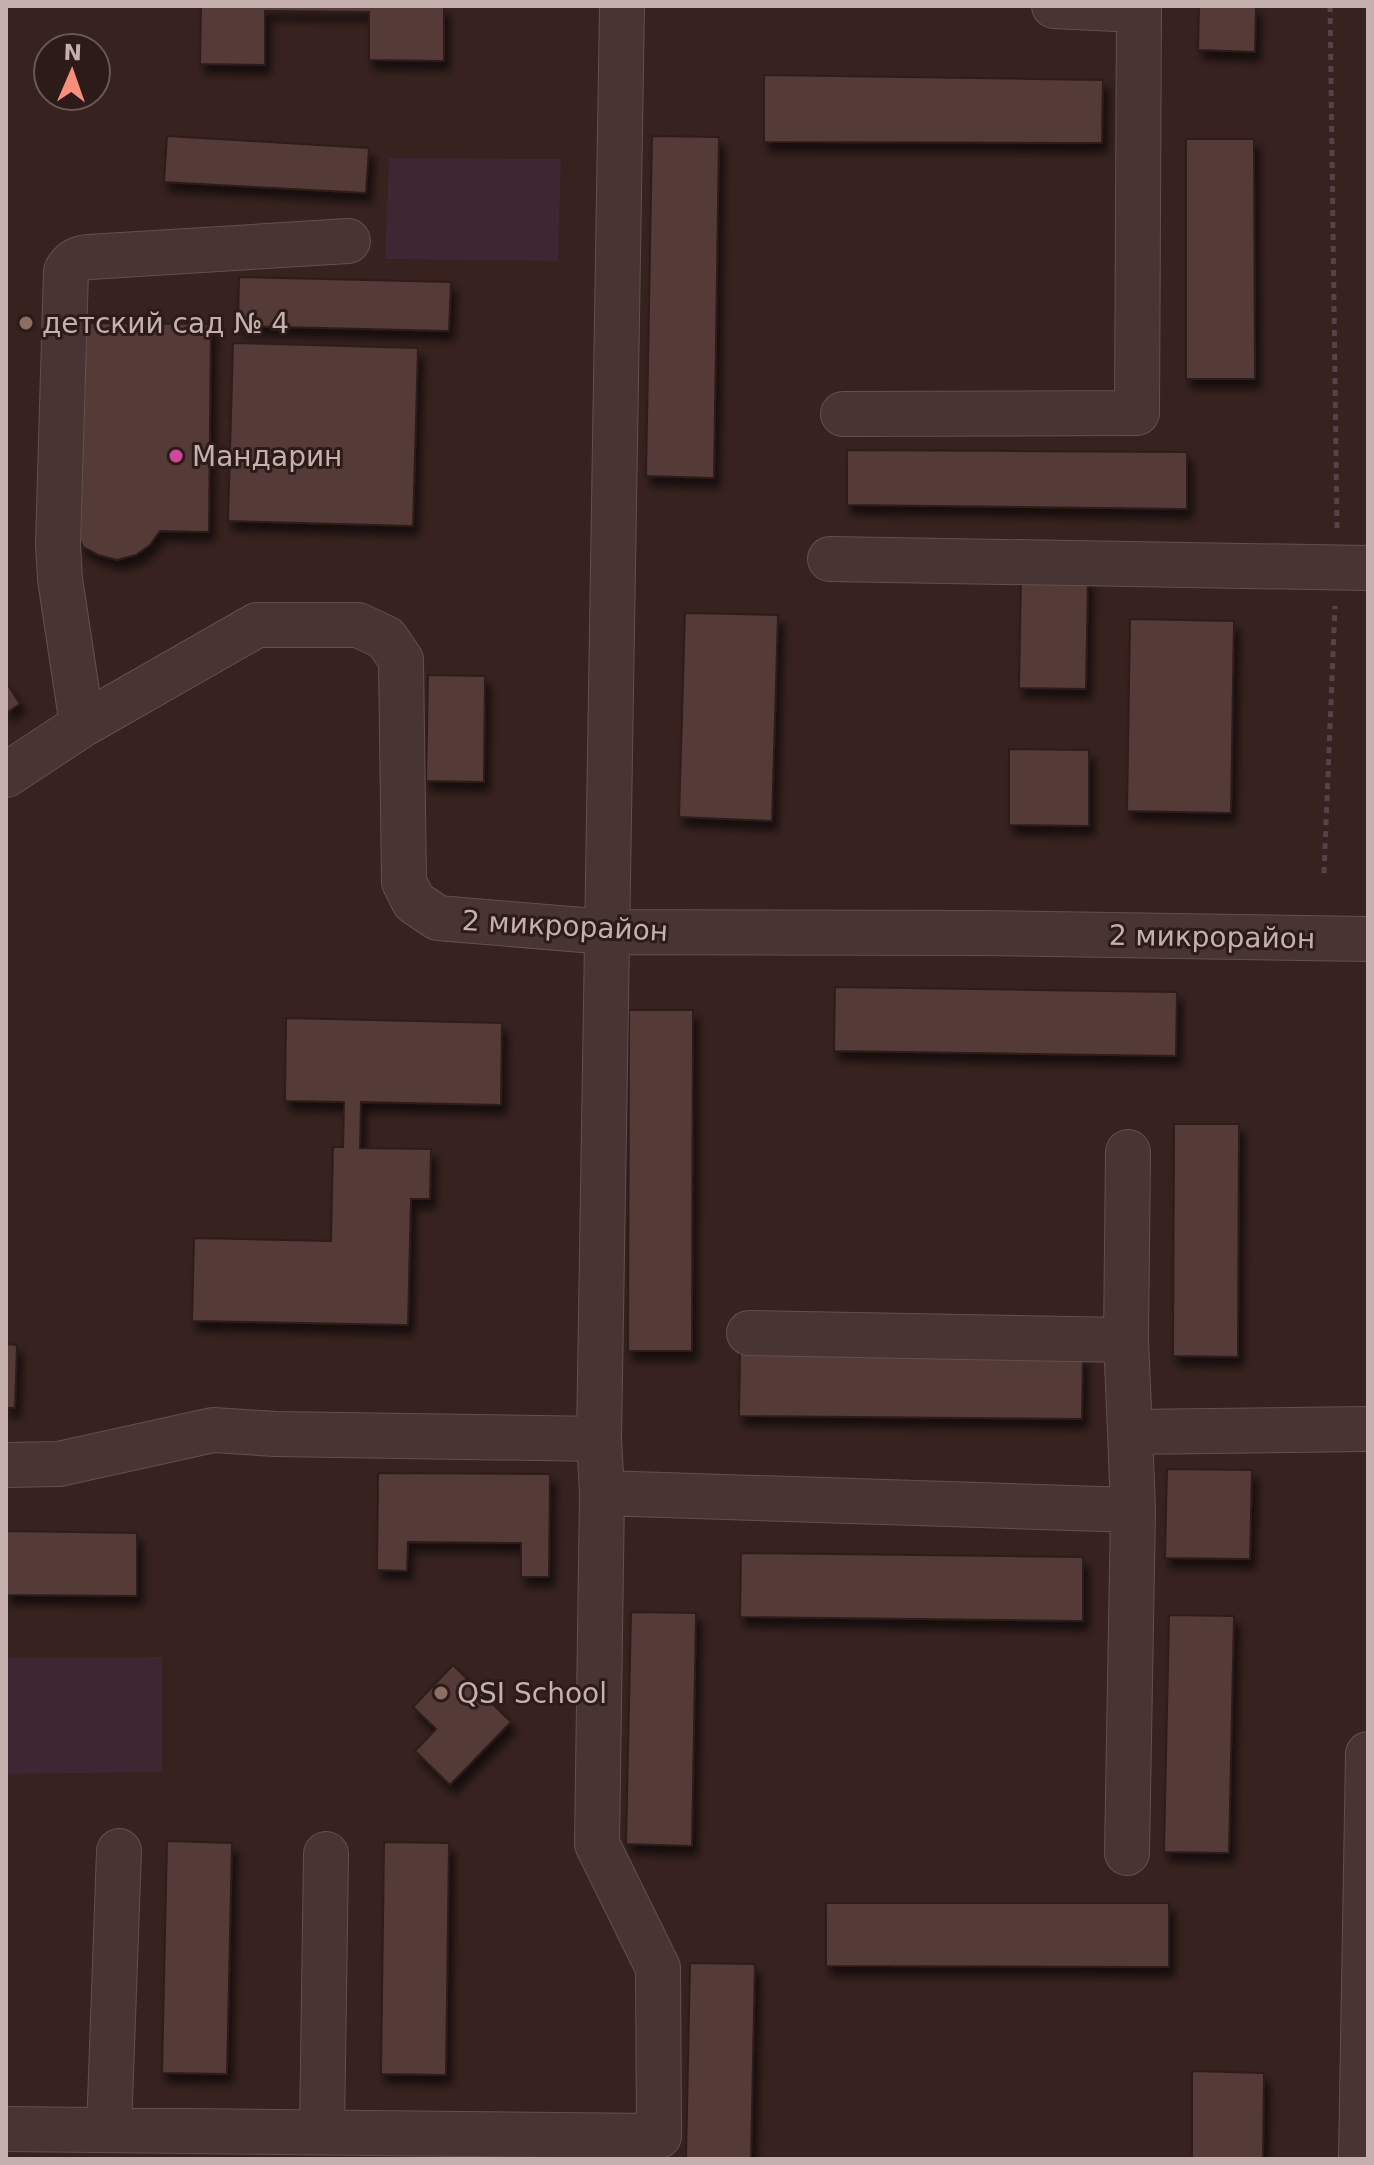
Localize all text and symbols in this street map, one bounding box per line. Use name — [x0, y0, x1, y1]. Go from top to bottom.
north arrow — [32, 32, 112, 112]
text: N — [63, 40, 82, 65]
place label: детский сад № 4 — [42, 307, 289, 340]
marker: детский сад № 4 — [17, 314, 35, 332]
place label: Мандарин — [192, 440, 342, 473]
marker: Мандарин — [167, 447, 185, 465]
street label: 2 микрорайон — [461, 904, 669, 948]
street label: 2 микрорайон — [1109, 919, 1315, 955]
place label: QSI School — [457, 1677, 607, 1710]
marker: QSI School — [432, 1684, 450, 1702]

